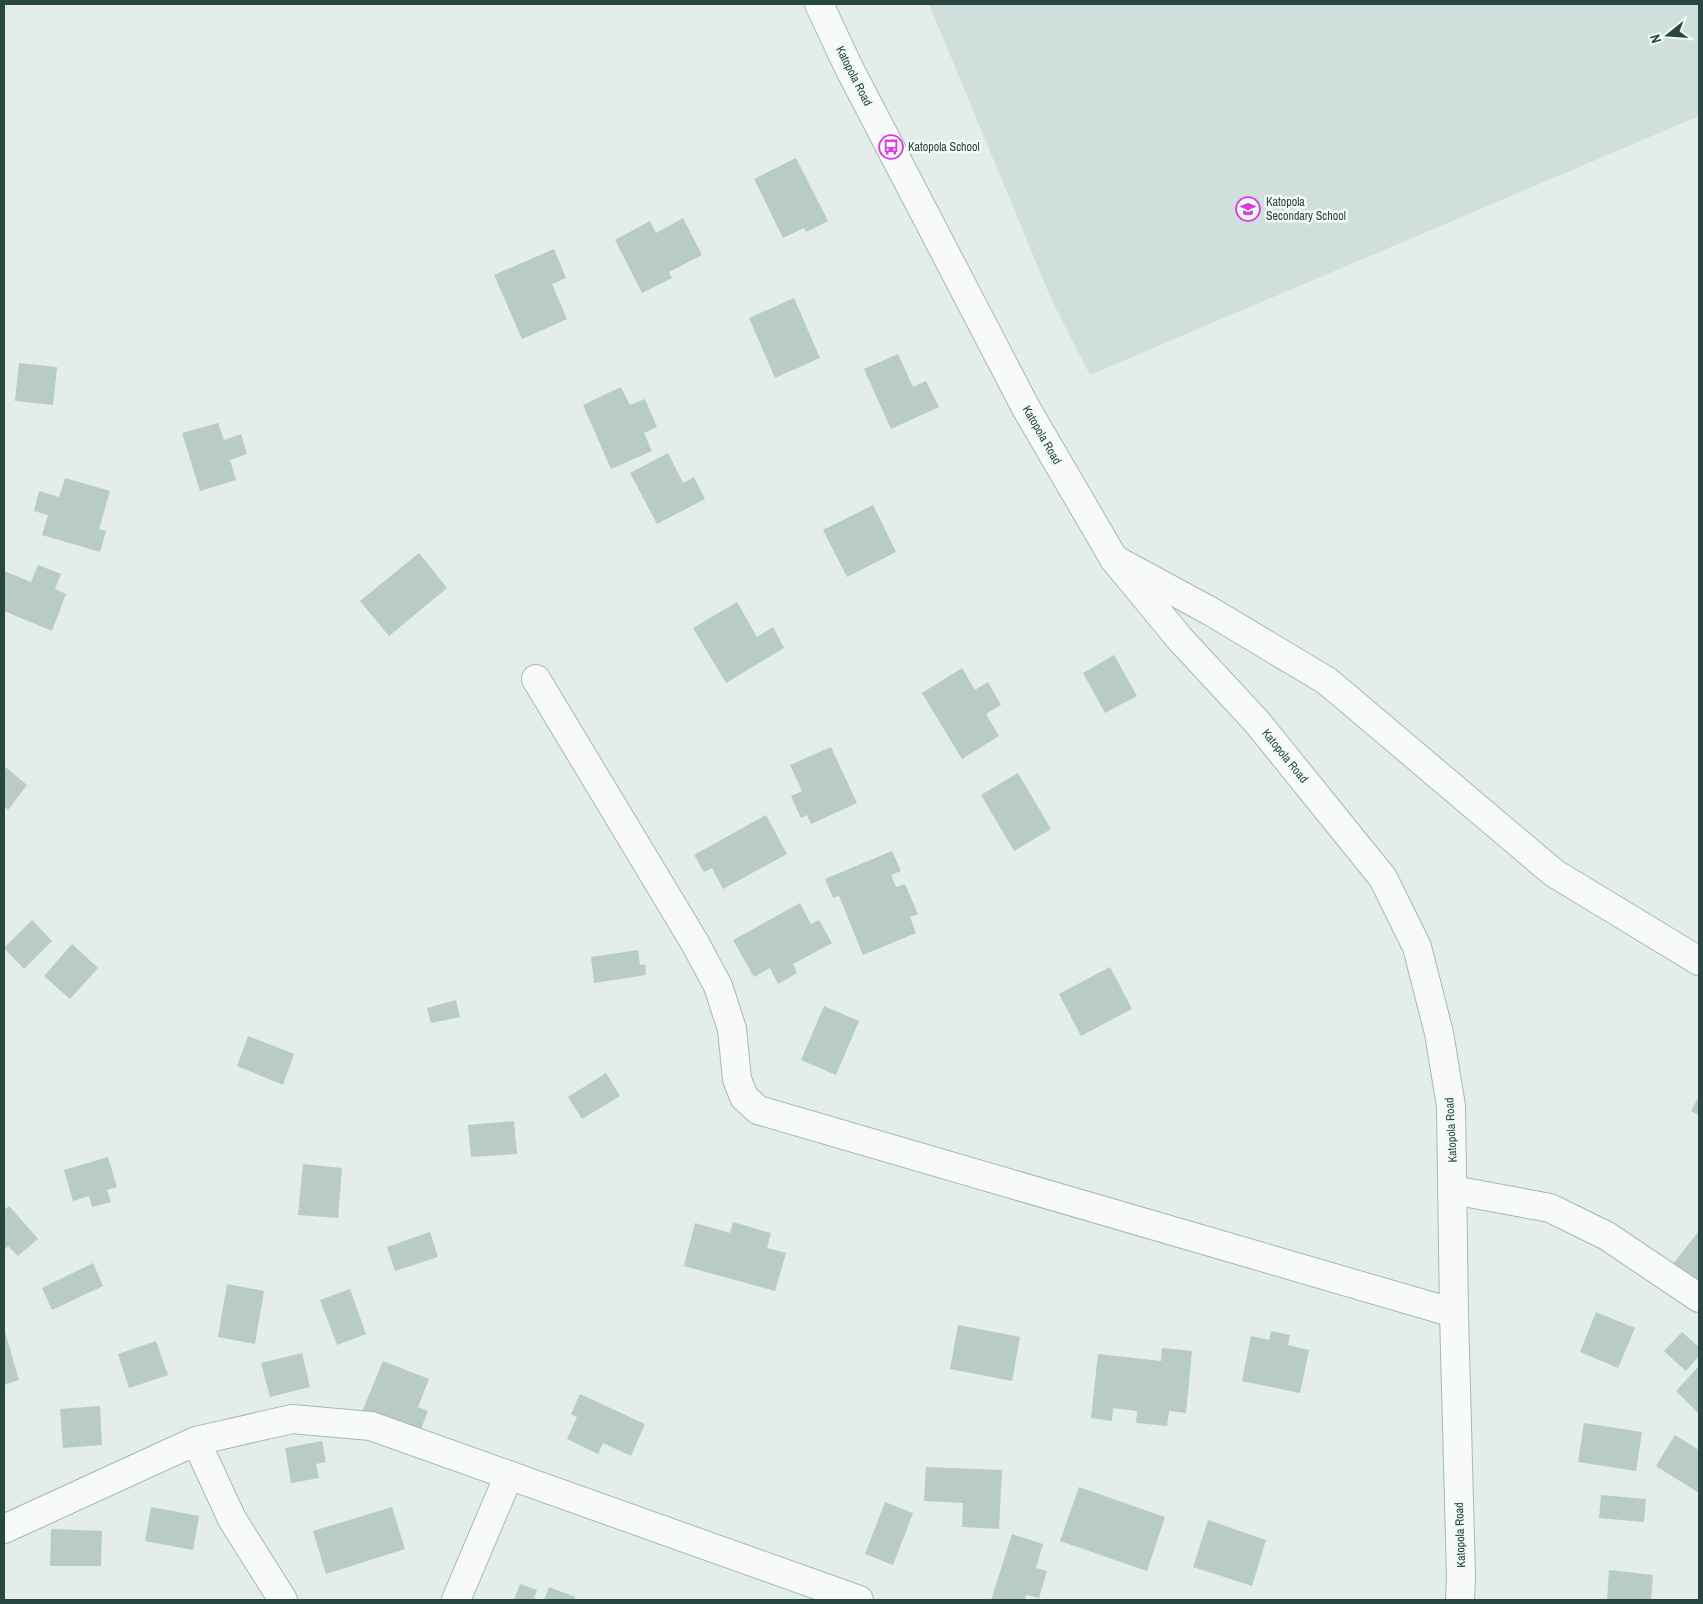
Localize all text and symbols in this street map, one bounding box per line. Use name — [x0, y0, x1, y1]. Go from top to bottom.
north arrow — [1643, 10, 1693, 60]
text: N — [1646, 32, 1665, 45]
street label: Katopola Road — [832, 43, 876, 109]
bus stop icon: Katopola School — [878, 134, 904, 160]
place label: Katopola School — [908, 139, 980, 155]
place label: Katopola Secondary School — [1266, 194, 1346, 224]
school or university icon: Katopola Secondary School — [1235, 196, 1261, 222]
street label: Katopola Road — [1019, 403, 1065, 467]
street label: Katopola Road — [1258, 726, 1312, 786]
street label: Katopola Road — [1441, 1097, 1461, 1163]
street label: Katopola Road — [1451, 1502, 1469, 1568]

